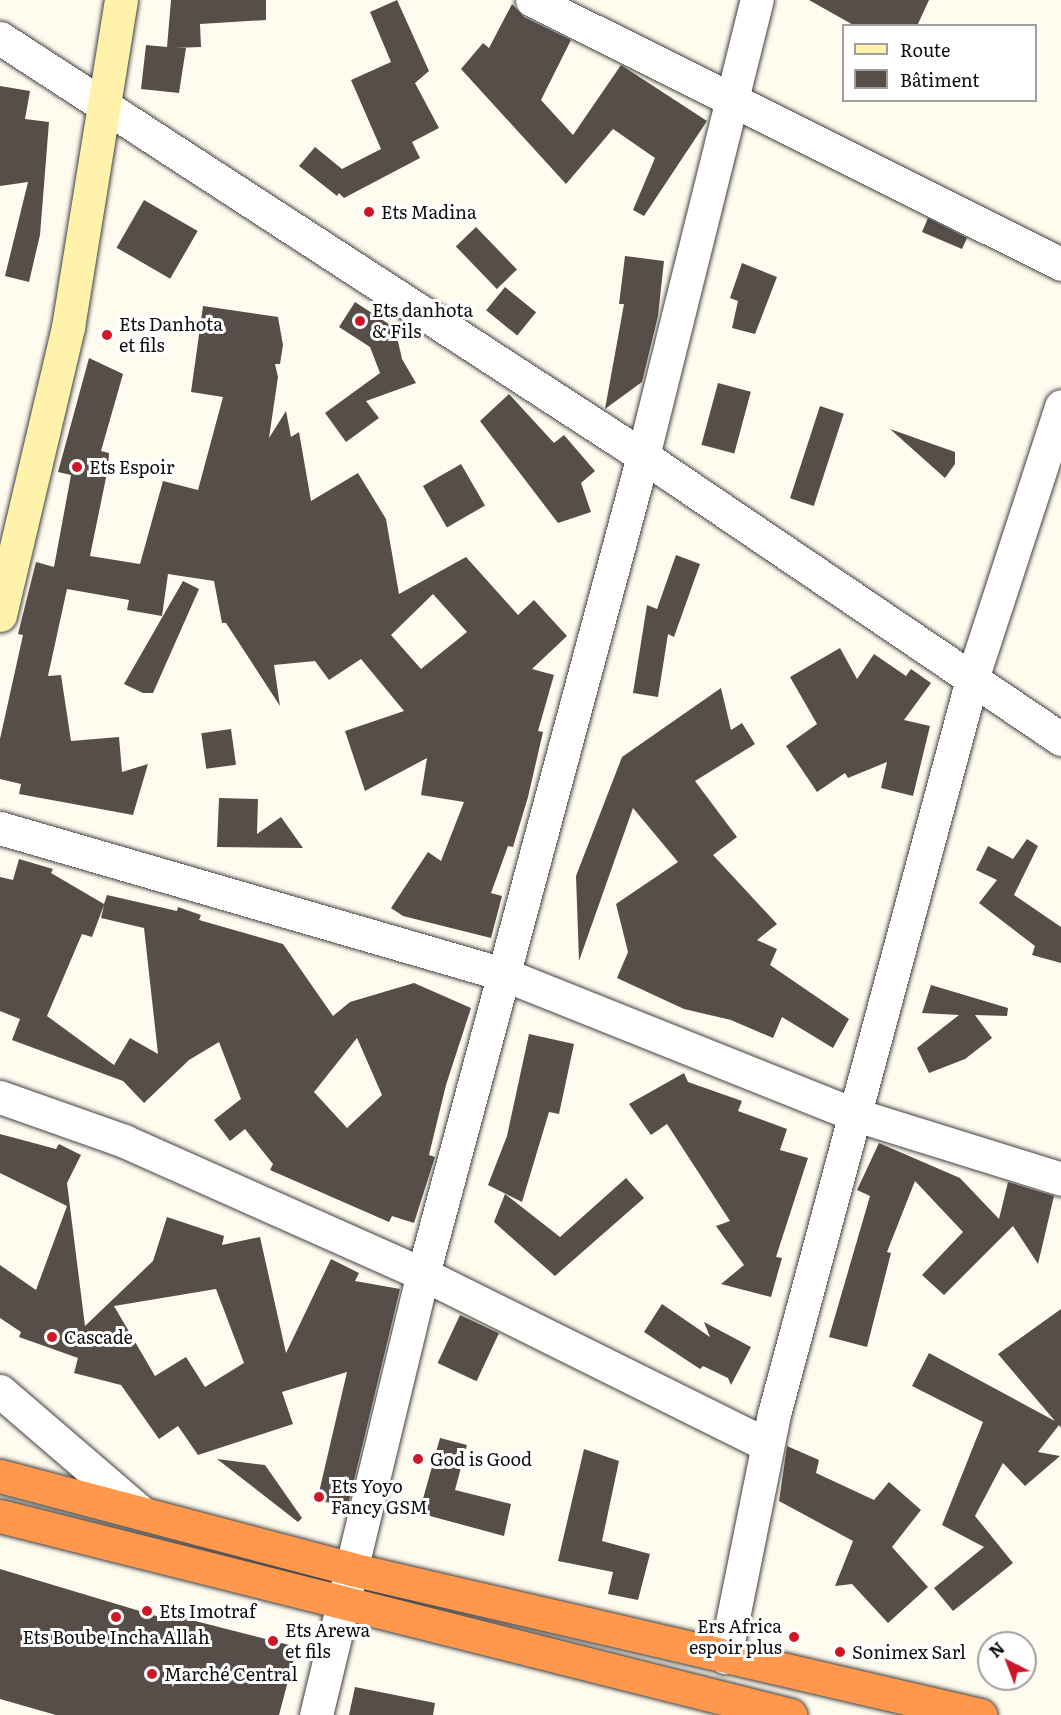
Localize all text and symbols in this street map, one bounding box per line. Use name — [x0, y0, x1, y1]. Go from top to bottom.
legend — [842, 24, 1037, 102]
text: Route — [900, 36, 950, 63]
text: Bâtiment — [900, 66, 979, 93]
place label: Ets Madina — [381, 201, 477, 223]
marker: Ets Madina — [362, 205, 376, 219]
place label: Ets danhota & Fils — [372, 300, 473, 342]
place label: Ets Danhota et fils — [119, 314, 223, 356]
marker: Ets danhota & Fils — [353, 314, 367, 328]
marker: Ets Danhota et fils — [100, 328, 114, 342]
place label: Ets Espoir — [89, 456, 175, 478]
marker: Ets Espoir — [70, 460, 84, 474]
place label: Cascade — [64, 1326, 133, 1348]
marker: Cascade — [45, 1330, 59, 1344]
place label: God is Good — [430, 1448, 532, 1470]
marker: God is Good — [411, 1452, 425, 1466]
place label: Ets Yoyo Fancy GSM — [331, 1476, 428, 1518]
marker: Ets Yoyo Fancy GSM — [312, 1490, 326, 1504]
place label: Ets Imotraf — [159, 1600, 256, 1622]
marker: Ets Imotraf — [140, 1604, 154, 1618]
marker: Ets Boube Incha Allah — [109, 1610, 123, 1624]
place label: Ers Africa espoir plus — [689, 1616, 782, 1658]
place label: Ets Arewa et fils — [285, 1620, 370, 1662]
place label: Ets Boube Incha Allah — [22, 1626, 210, 1648]
marker: Ers Africa espoir plus — [787, 1630, 801, 1644]
north arrow — [977, 1631, 1037, 1691]
marker: Ets Arewa et fils — [266, 1634, 280, 1648]
text: N — [983, 1636, 1009, 1663]
place label: Sonimex Sarl — [852, 1641, 966, 1663]
marker: Sonimex Sarl — [833, 1645, 847, 1659]
place label: Marché Central — [164, 1663, 297, 1685]
marker: Marché Central — [145, 1667, 159, 1681]

